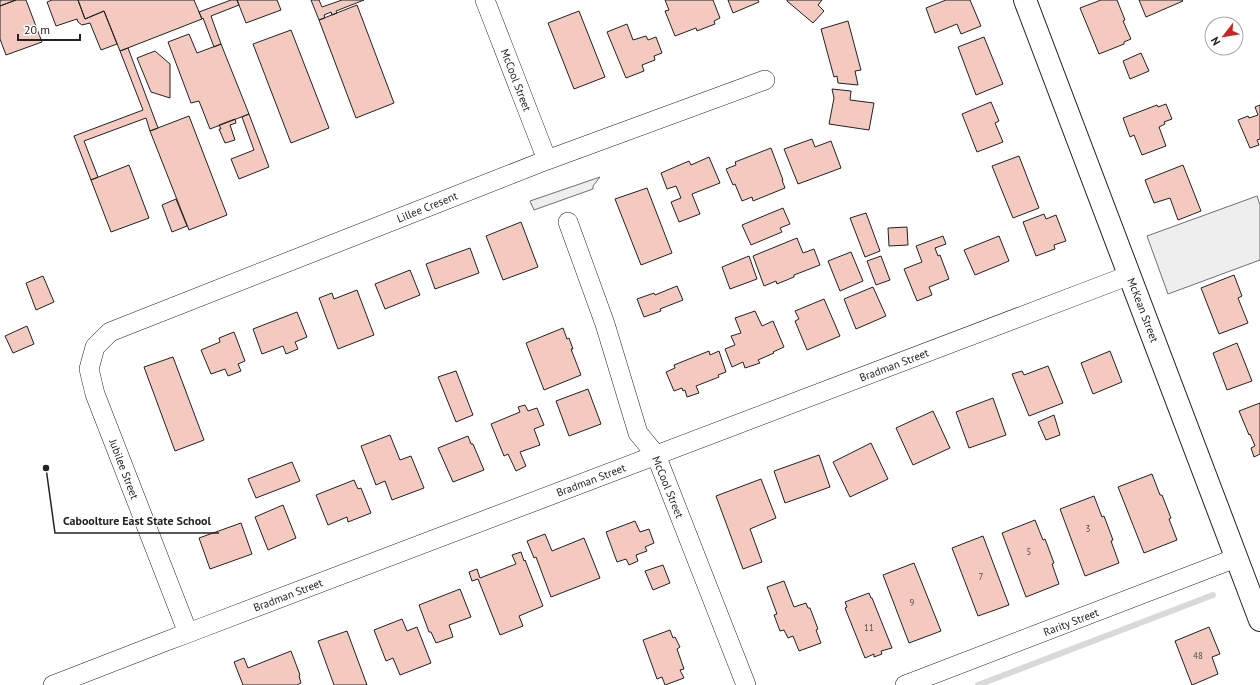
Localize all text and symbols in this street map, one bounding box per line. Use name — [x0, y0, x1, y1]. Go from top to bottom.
scale bar — [18, 16, 80, 42]
north arrow — [1204, 16, 1244, 56]
text: 20 m — [24, 22, 50, 37]
text: N — [1208, 34, 1223, 48]
street label: McCool Street — [498, 47, 534, 113]
street label: Lillee Cresent — [395, 188, 460, 226]
street label: McKean Street — [1124, 276, 1162, 344]
street label: Bradman Street — [857, 345, 931, 385]
street label: Jubilee Street — [106, 436, 142, 501]
street label: McCool Street — [649, 454, 687, 520]
street label: Bradman Street — [554, 460, 628, 500]
callout: Caboolture East State School — [55, 509, 219, 533]
text: Caboolture East State School — [63, 513, 212, 528]
house number: 3 — [1086, 523, 1091, 534]
house number: 5 — [1027, 546, 1032, 557]
house number: 7 — [979, 571, 984, 582]
street label: Bradman Street — [251, 575, 325, 615]
house number: 9 — [910, 597, 915, 608]
street label: Rarity Street — [1041, 605, 1101, 639]
house number: 11 — [864, 622, 874, 633]
house number: 48 — [1193, 650, 1203, 661]

